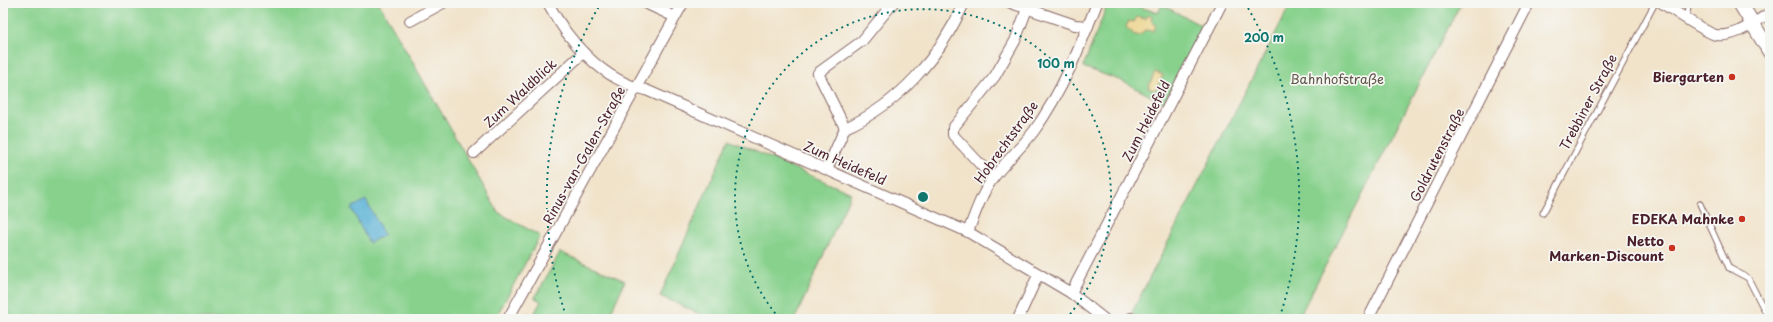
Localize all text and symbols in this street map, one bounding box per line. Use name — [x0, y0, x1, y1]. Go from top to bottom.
text: 200 m — [1244, 28, 1284, 46]
street label: Trebbiner Straße — [1554, 50, 1621, 153]
street label: Zum Waldblick — [479, 54, 560, 131]
text: 100 m — [1037, 54, 1075, 72]
place label: Biergarten — [1653, 67, 1724, 86]
park label: Bahnhofstraße — [1290, 69, 1384, 88]
marker: Biergarten — [1727, 72, 1737, 82]
street label: Zum Heidefeld — [1117, 77, 1174, 165]
street label: Rinus-van-Galen-Straße — [538, 82, 630, 227]
street label: Hobrechtstraße — [969, 97, 1042, 187]
street label: Goldrutenstraße — [1405, 105, 1468, 205]
street label: Zum Heidefeld — [801, 136, 890, 189]
centre of rings — [916, 190, 930, 204]
place label: EDEKA Mahnke — [1632, 209, 1734, 228]
marker: EDEKA Mahnke — [1737, 214, 1747, 224]
place label: Netto Marken-Discount — [1549, 231, 1664, 265]
marker: Netto Marken-Discount — [1667, 243, 1677, 253]

